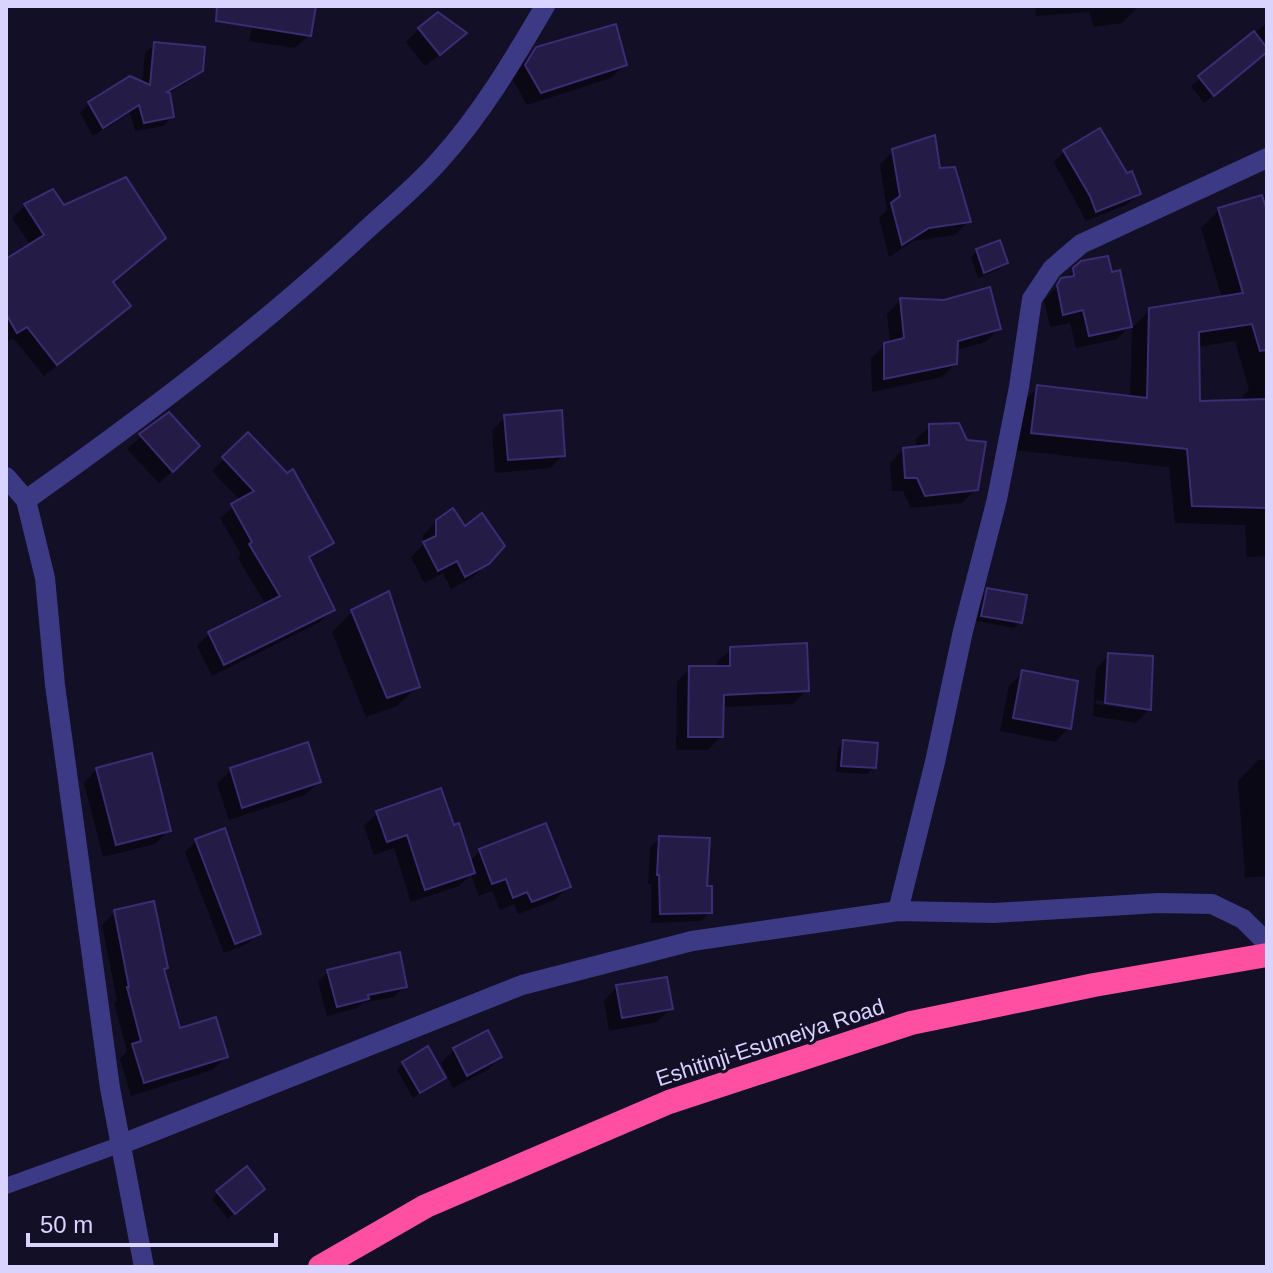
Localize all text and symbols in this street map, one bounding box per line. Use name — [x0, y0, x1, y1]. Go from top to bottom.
street label: Eshitinji-Esumeiya Road — [653, 994, 887, 1091]
scale bar — [28, 1197, 276, 1247]
text: 50 m — [40, 1211, 93, 1238]

